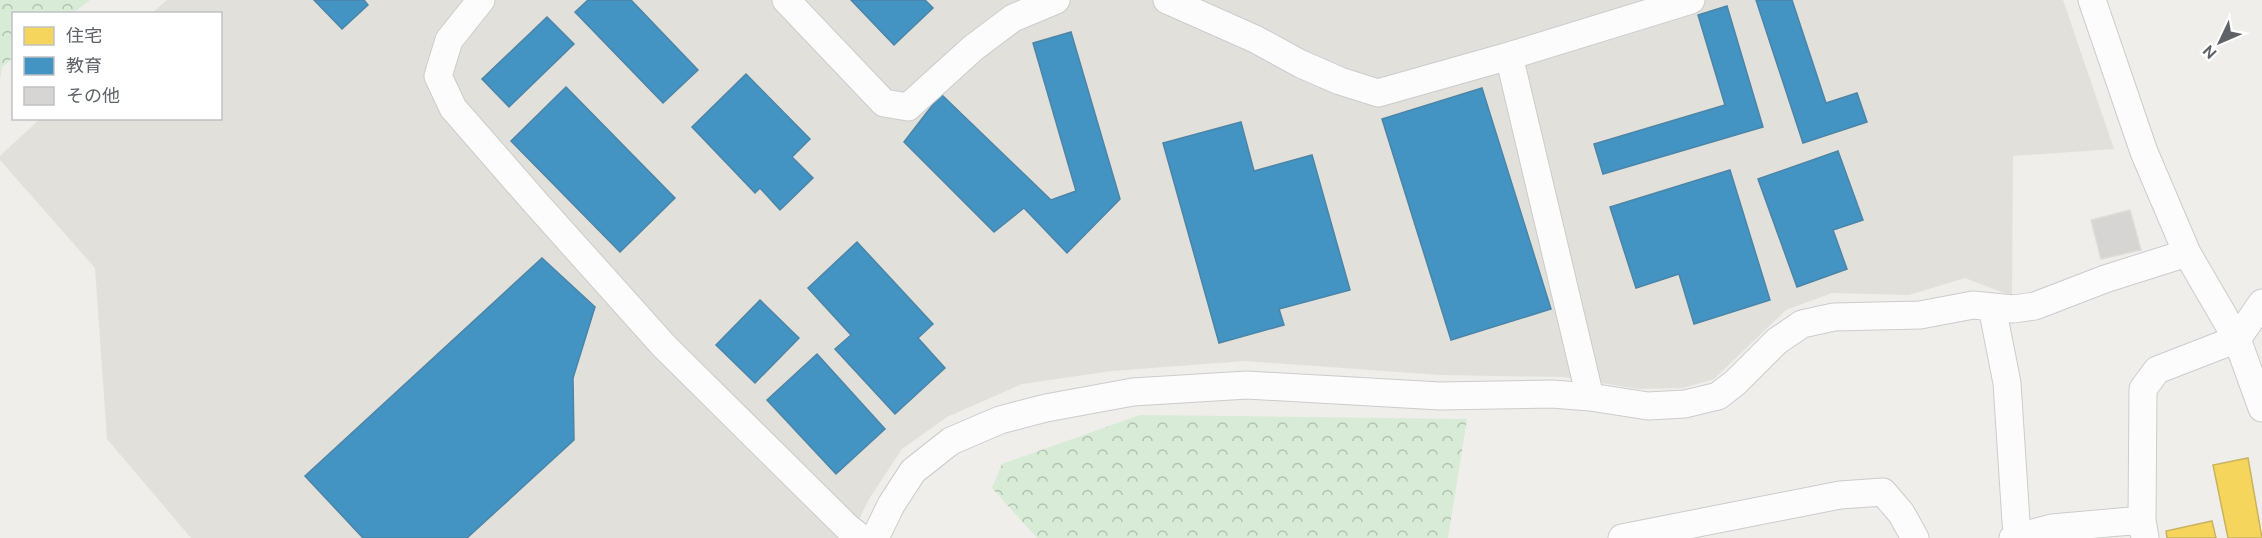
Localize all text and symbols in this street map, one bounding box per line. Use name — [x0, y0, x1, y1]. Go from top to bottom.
legend — [12, 12, 222, 120]
north arrow — [2190, 12, 2250, 72]
text: 住宅 — [66, 25, 102, 45]
text: N — [2199, 42, 2220, 63]
text: 教育 — [66, 55, 102, 75]
text: その他 — [66, 85, 120, 105]

